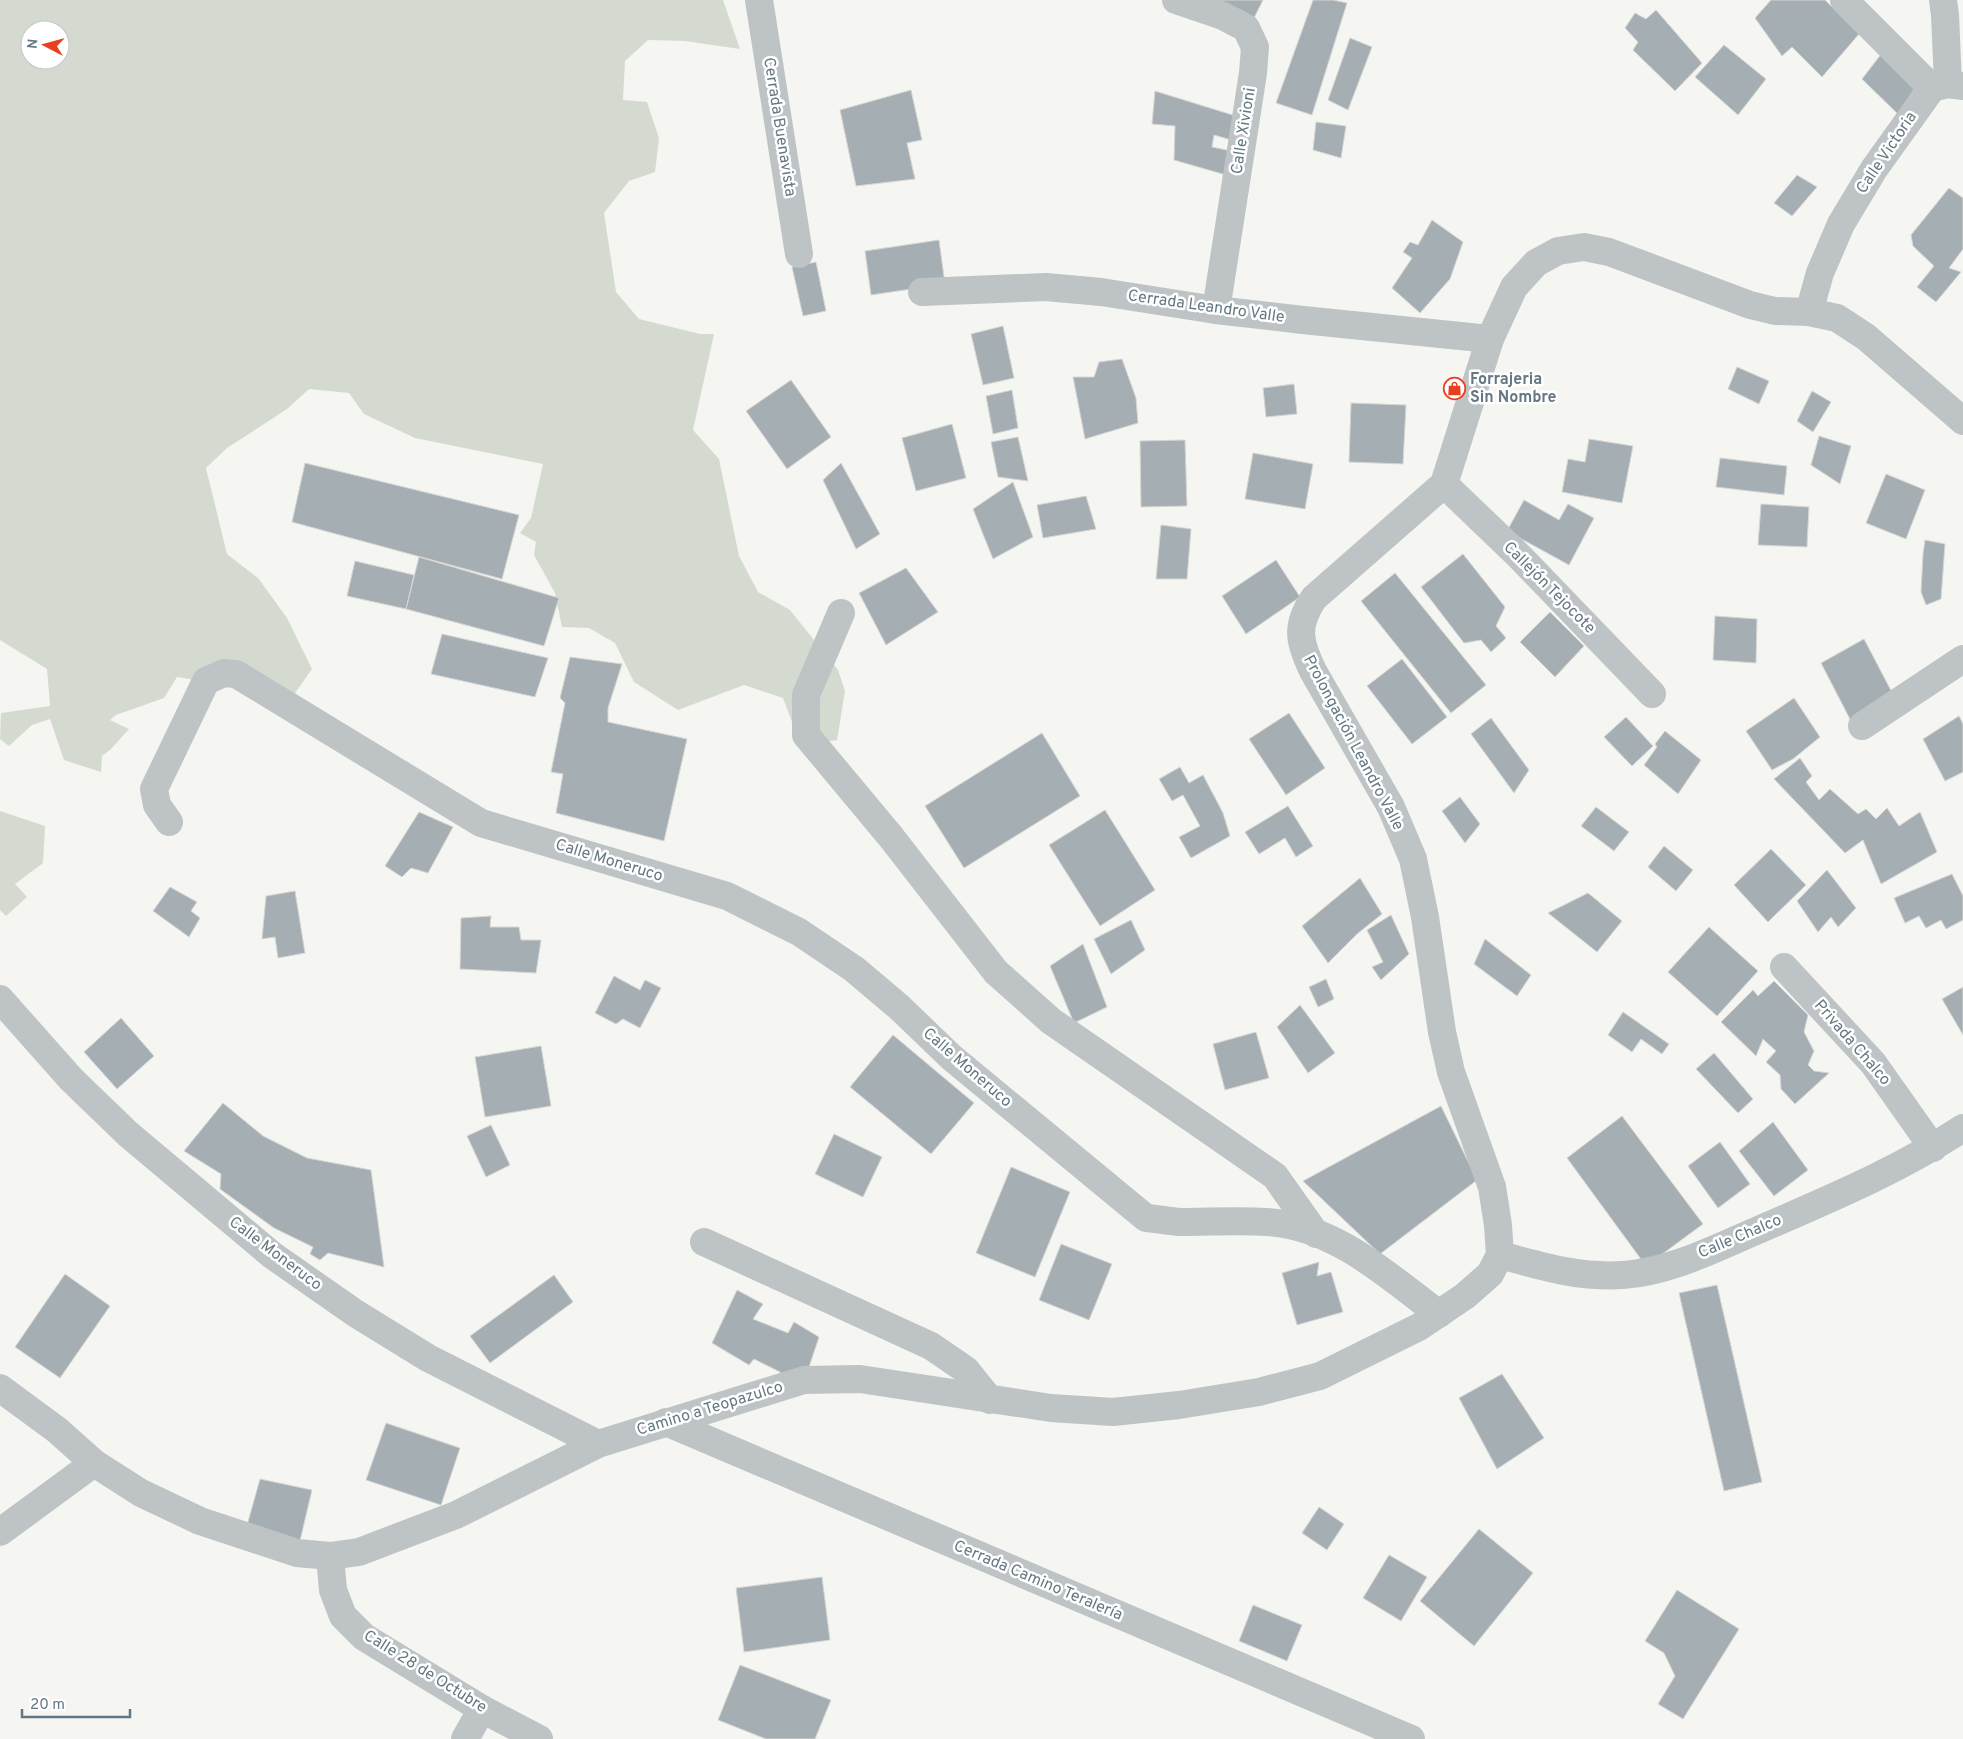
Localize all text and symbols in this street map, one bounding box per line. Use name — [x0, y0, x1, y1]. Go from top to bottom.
north arrow — [20, 20, 70, 70]
text: N — [25, 38, 43, 50]
street label: Cerrada Buenavista — [758, 56, 800, 198]
street label: Calle Xivioni — [1227, 86, 1261, 176]
street label: Calle Victoria — [1852, 108, 1922, 198]
street label: Cerrada Leandro Valle — [1126, 286, 1286, 328]
place label: Forrajeria Sin Nombre — [1470, 370, 1557, 408]
shop icon: Forrajeria Sin Nombre — [1442, 377, 1466, 401]
street label: Callejón Tejocote — [1499, 538, 1599, 638]
street label: Prolongación Leandro Valle — [1298, 652, 1408, 834]
street label: Calle Moneruco — [553, 835, 665, 887]
street label: Privada Chalco — [1809, 996, 1895, 1090]
street label: Calle Moneruco — [918, 1024, 1016, 1112]
street label: Calle Chalco — [1695, 1210, 1785, 1264]
street label: Calle Moneruco — [225, 1213, 326, 1296]
street label: Camino a Teopazulco — [635, 1377, 786, 1441]
street label: Cerrada Camino Teralería — [951, 1536, 1125, 1626]
street label: Calle 28 de Octubre — [360, 1626, 490, 1718]
scale bar — [22, 1686, 130, 1718]
text: 20 m — [30, 1696, 65, 1715]

